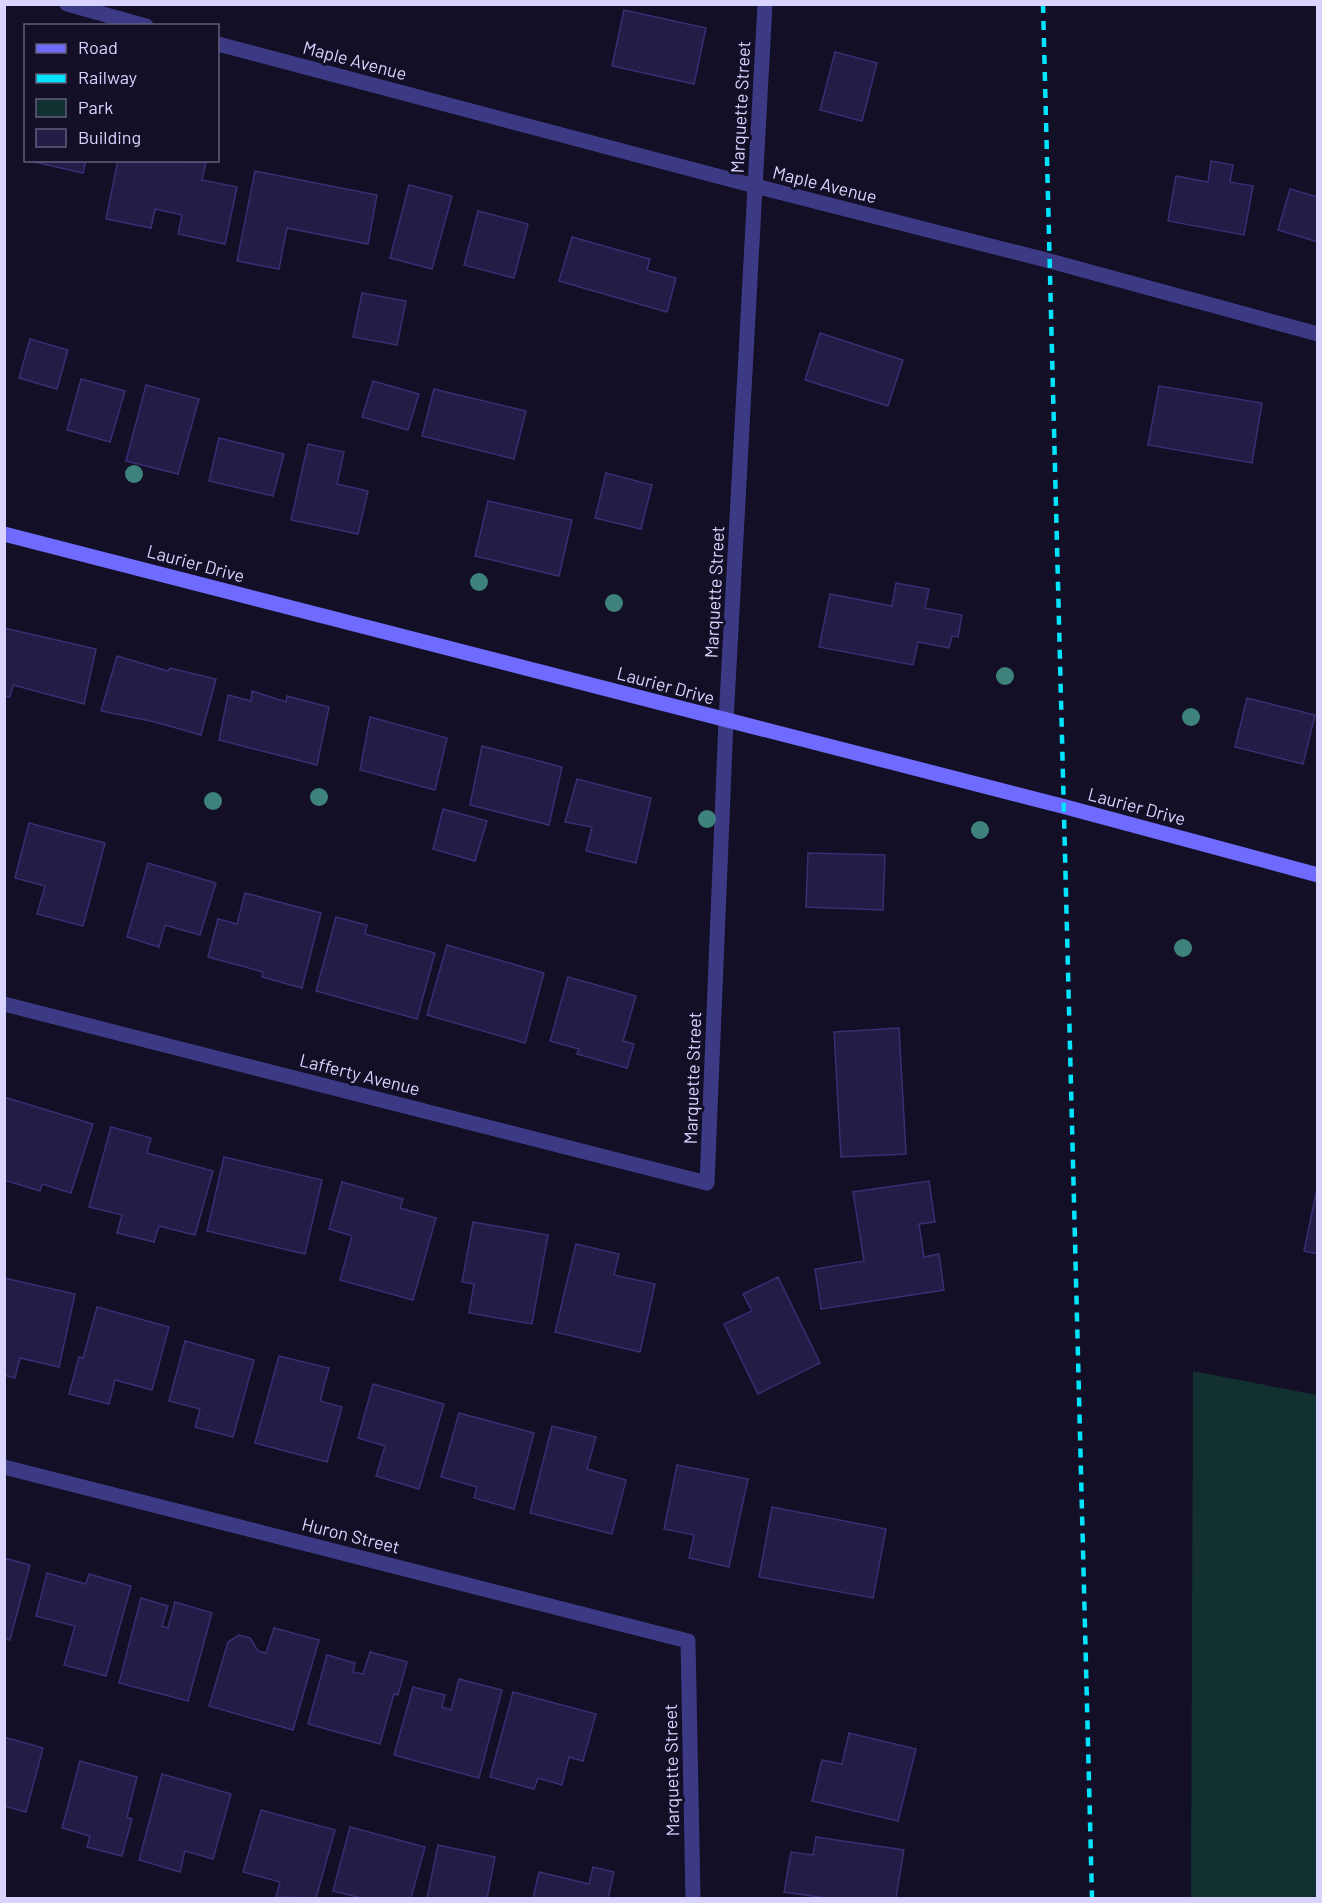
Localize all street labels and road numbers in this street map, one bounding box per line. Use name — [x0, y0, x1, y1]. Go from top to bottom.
street label: Maple Avenue — [301, 36, 409, 84]
street label: Marquette Street — [726, 40, 754, 174]
street label: Maple Avenue — [771, 160, 879, 208]
street label: Marquette Street — [700, 525, 728, 659]
street label: Laurier Drive — [145, 539, 247, 587]
street label: Laurier Drive — [615, 661, 717, 709]
street label: Laurier Drive — [1086, 782, 1188, 830]
street label: Marquette Street — [679, 1011, 705, 1145]
street label: Lafferty Avenue — [297, 1048, 423, 1100]
street label: Huron Street — [300, 1512, 402, 1558]
street label: Marquette Street — [659, 1704, 683, 1836]

